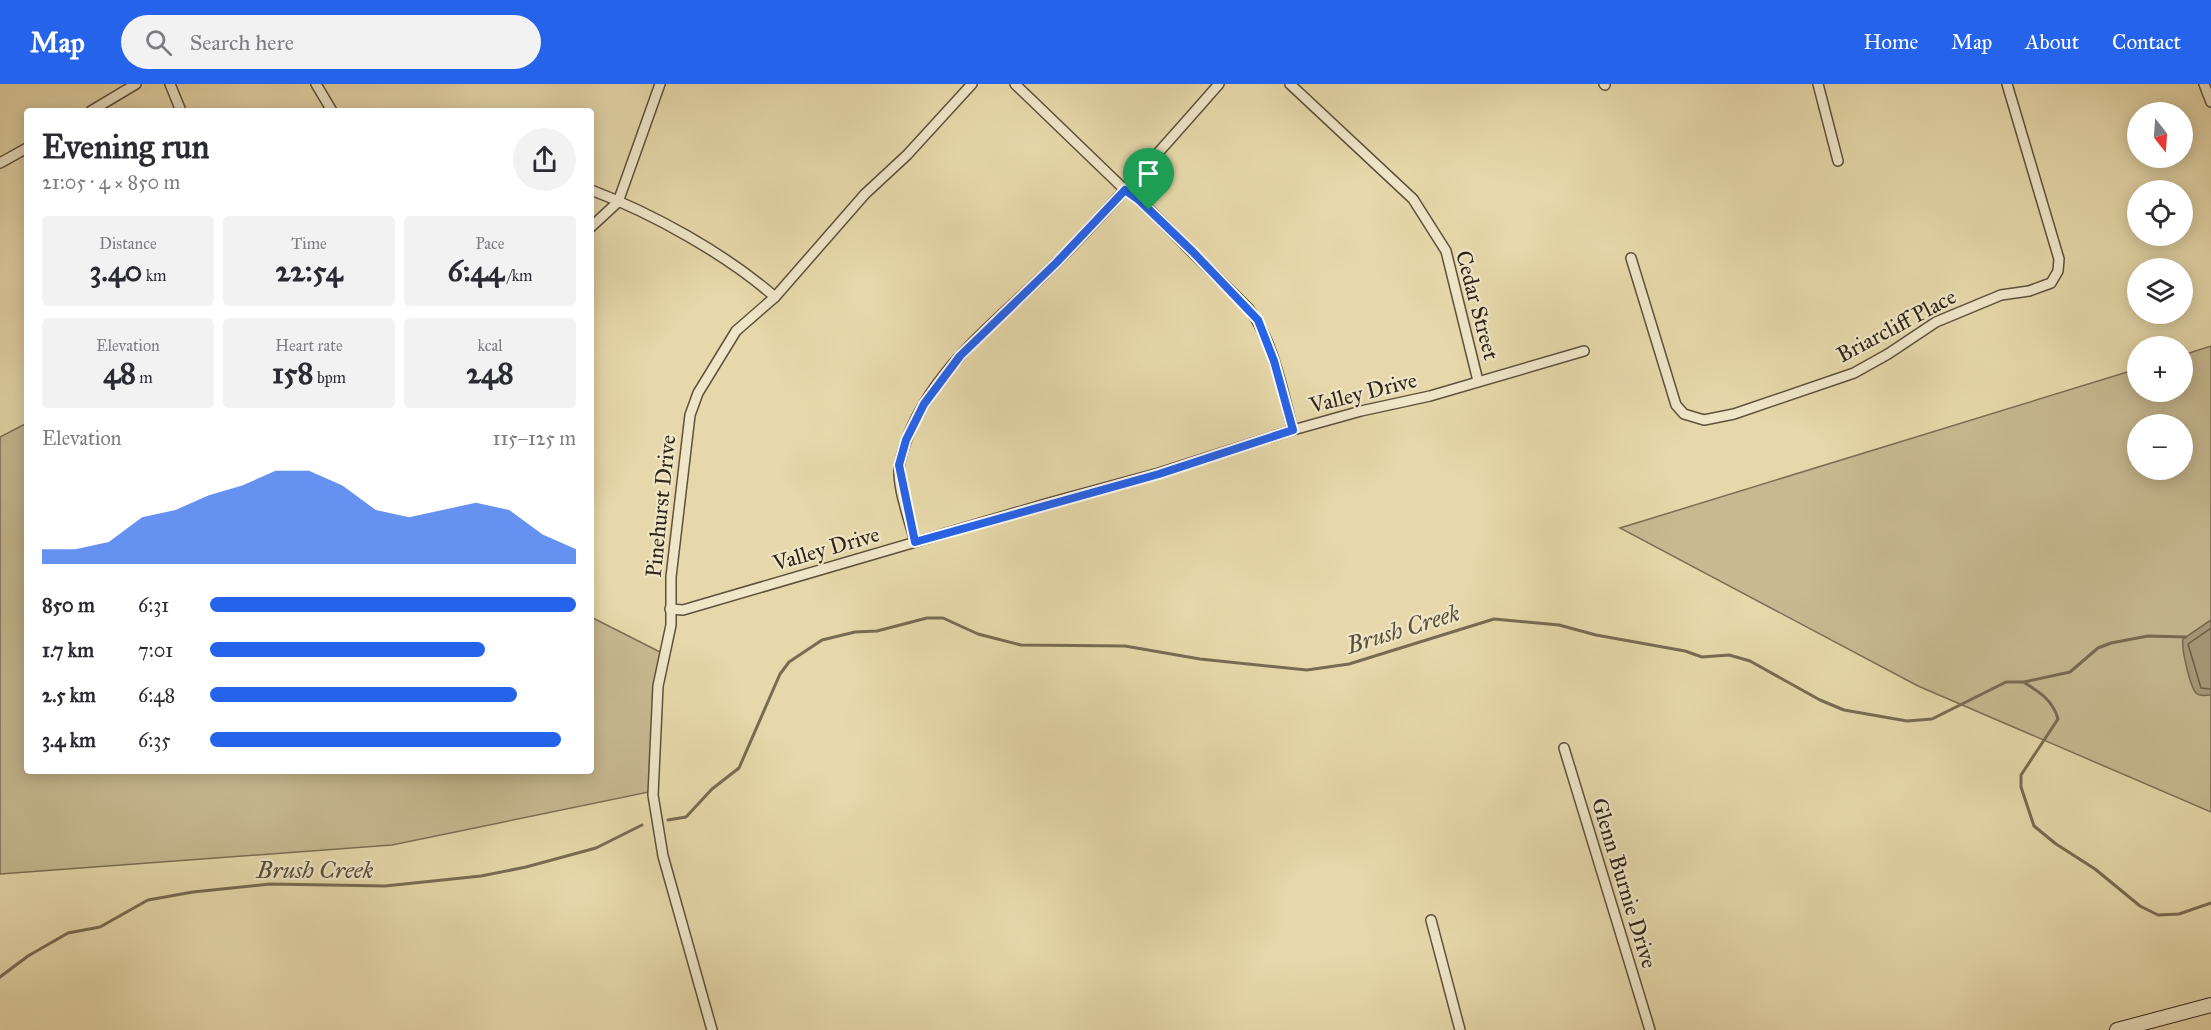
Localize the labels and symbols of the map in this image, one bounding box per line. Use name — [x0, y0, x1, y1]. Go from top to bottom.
north arrow — [2127, 102, 2193, 168]
pin — [1123, 148, 1174, 210]
street label: Cedar Street — [1450, 247, 1505, 363]
street label: Briarcliff Place — [1832, 283, 1961, 368]
street label: Valley Drive — [1306, 366, 1420, 419]
street label: Pinehurst Drive — [640, 433, 681, 579]
street label: Valley Drive — [769, 520, 883, 577]
water label: Brush Creek — [1342, 597, 1464, 661]
street label: Glenn Burnie Drive — [1586, 795, 1663, 972]
water label: Brush Creek — [256, 855, 374, 885]

